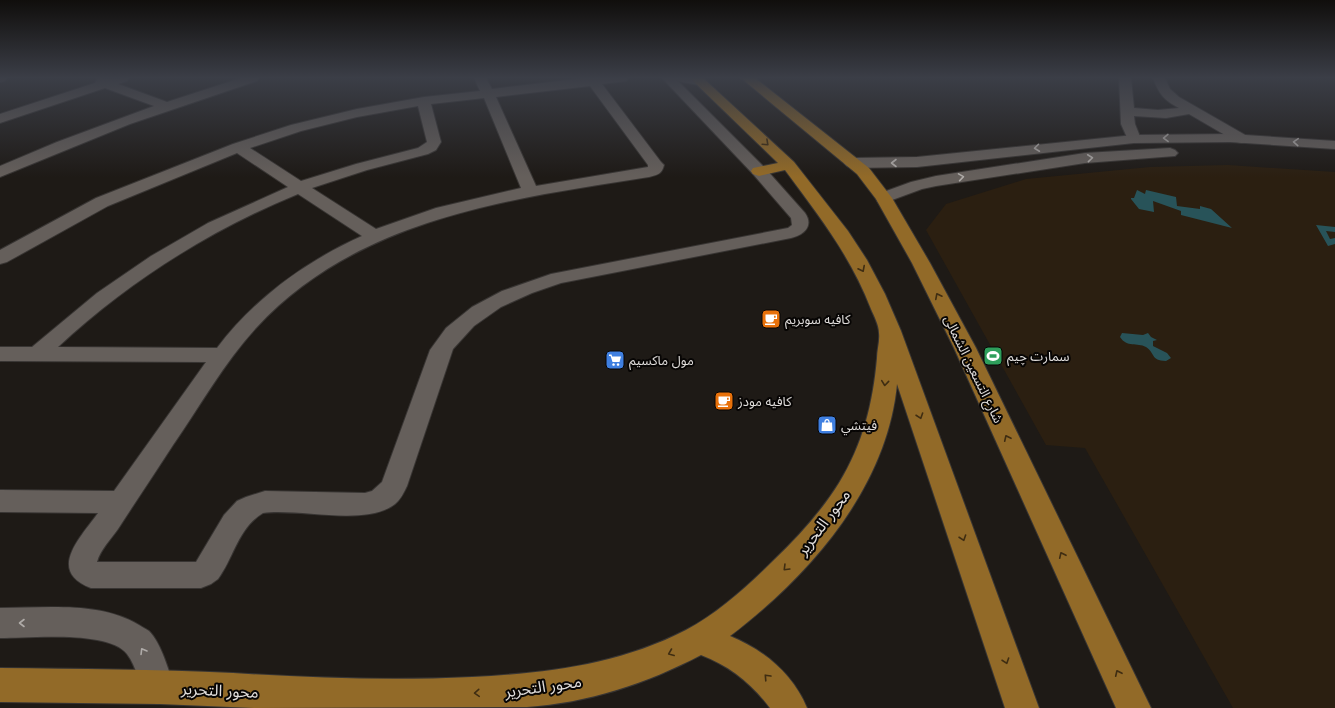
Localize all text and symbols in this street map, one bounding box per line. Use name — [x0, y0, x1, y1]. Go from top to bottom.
one-way arrow — [1163, 134, 1169, 142]
one-way arrow — [761, 138, 768, 145]
one-way arrow — [1293, 138, 1299, 147]
one-way arrow — [1034, 143, 1040, 152]
one-way arrow — [1087, 153, 1093, 162]
one-way arrow — [891, 159, 897, 167]
one-way arrow — [958, 173, 965, 182]
one-way arrow — [857, 264, 865, 272]
one-way arrow — [935, 292, 943, 300]
cafe icon: كافيه سوبريم — [760, 308, 782, 330]
place label: كافيه سوبريم — [785, 311, 851, 330]
street label: شارع التسعين الشمالى — [938, 313, 1007, 427]
sports icon: سمارت چيم — [982, 345, 1004, 367]
place label: سمارت چيم — [1007, 348, 1070, 367]
supermarket icon: مول ماكسيم — [604, 349, 626, 371]
place label: مول ماكسيم — [629, 352, 694, 371]
one-way arrow — [880, 380, 889, 386]
cafe icon: كافيه مودز — [713, 390, 735, 412]
place label: كافيه مودز — [737, 393, 792, 409]
one-way arrow — [915, 412, 924, 419]
shop icon: فيتشي — [816, 414, 838, 436]
place label: فيتشي — [841, 417, 877, 436]
one-way arrow — [1004, 434, 1012, 442]
street label: محور التحرير — [791, 485, 854, 560]
one-way arrow — [958, 535, 967, 542]
one-way arrow — [1059, 552, 1067, 560]
one-way arrow — [783, 563, 791, 571]
one-way arrow — [19, 619, 25, 627]
one-way arrow — [140, 648, 147, 655]
one-way arrow — [668, 649, 675, 657]
one-way arrow — [1001, 657, 1009, 664]
one-way arrow — [1115, 669, 1123, 677]
street label: محور التحرير — [502, 671, 583, 701]
one-way arrow — [764, 674, 771, 682]
street label: محور التحرير — [180, 678, 259, 702]
one-way arrow — [474, 689, 480, 698]

